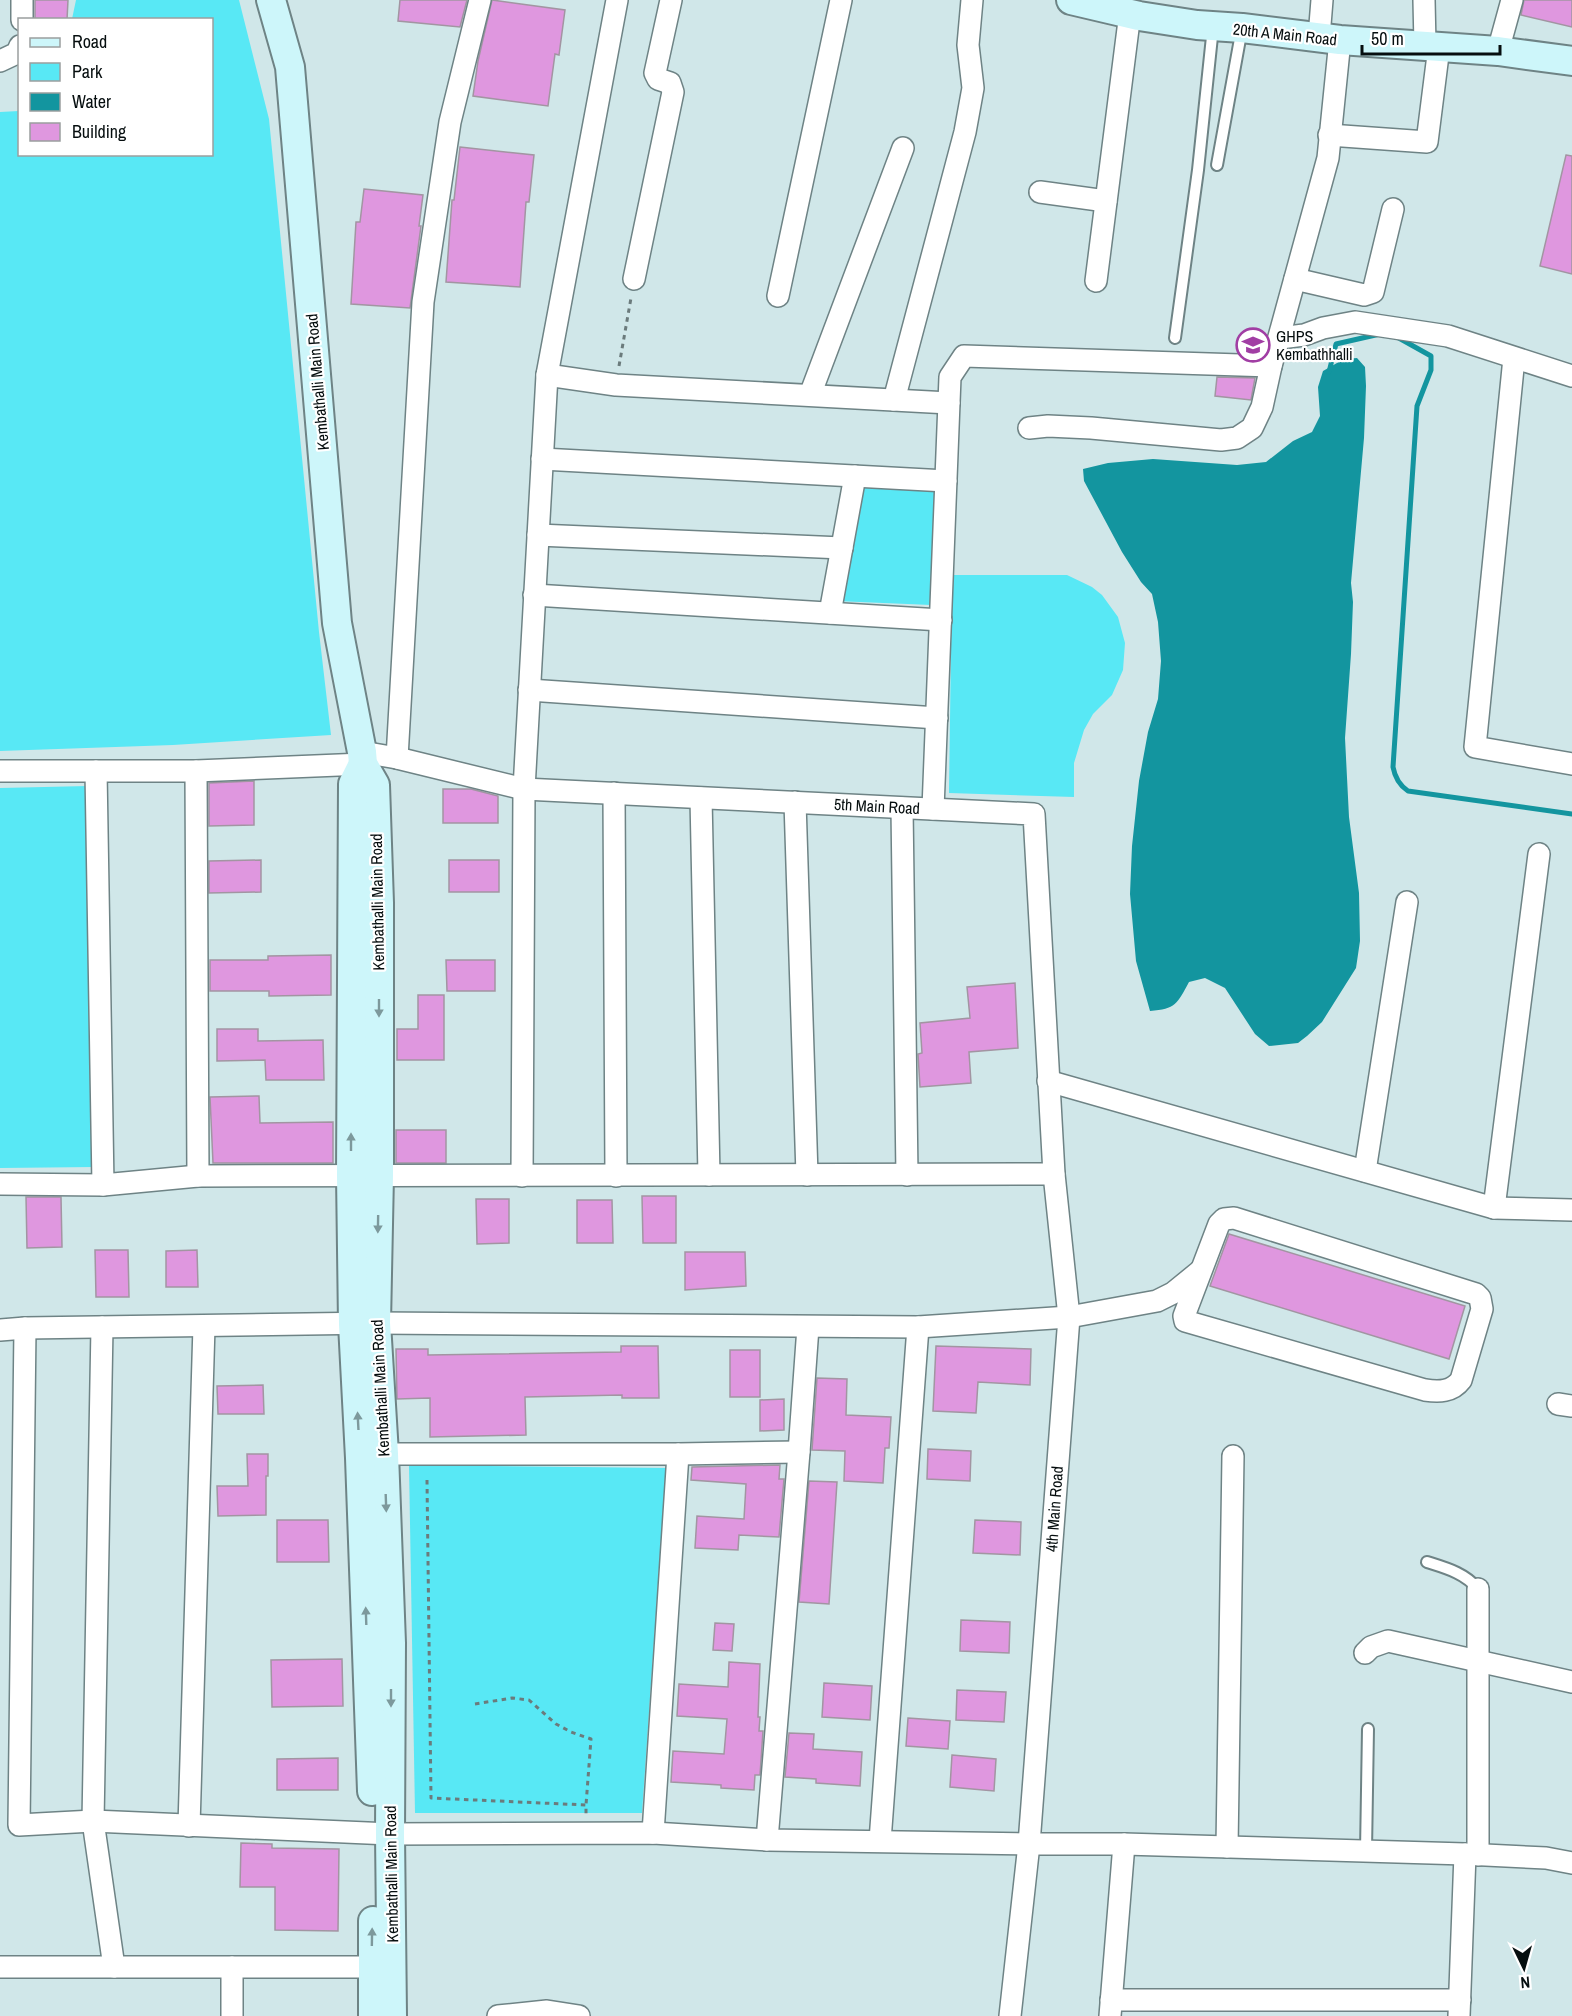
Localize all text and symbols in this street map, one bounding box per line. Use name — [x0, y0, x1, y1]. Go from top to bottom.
legend — [18, 18, 213, 156]
street label: 20th A Main Road — [1232, 18, 1338, 50]
scale bar — [1362, 18, 1500, 56]
text: 50 m — [1371, 26, 1404, 51]
text: Road — [72, 29, 107, 54]
text: Park — [72, 59, 103, 84]
text: Water — [72, 89, 111, 114]
text: Building — [72, 119, 127, 144]
street label: Kembathalli Main Road — [300, 313, 334, 451]
place label: GHPS Kembathhalli — [1276, 325, 1353, 365]
school or university icon: GHPS Kembathhalli — [1235, 327, 1271, 363]
street label: 5th Main Road — [833, 793, 921, 819]
street label: Kembathalli Main Road — [365, 833, 389, 971]
one-way arrow — [374, 998, 384, 1017]
one-way arrow — [346, 1132, 356, 1151]
one-way arrow — [373, 1214, 382, 1233]
street label: Kembathalli Main Road — [365, 1319, 395, 1457]
one-way arrow — [353, 1411, 362, 1430]
street label: 4th Main Road — [1040, 1465, 1068, 1553]
one-way arrow — [381, 1493, 390, 1512]
one-way arrow — [361, 1606, 370, 1625]
one-way arrow — [386, 1688, 396, 1707]
street label: Kembathalli Main Road — [379, 1805, 403, 1943]
one-way arrow — [368, 1927, 377, 1946]
north arrow — [1494, 1938, 1554, 1998]
text: N — [1520, 1972, 1531, 1994]

